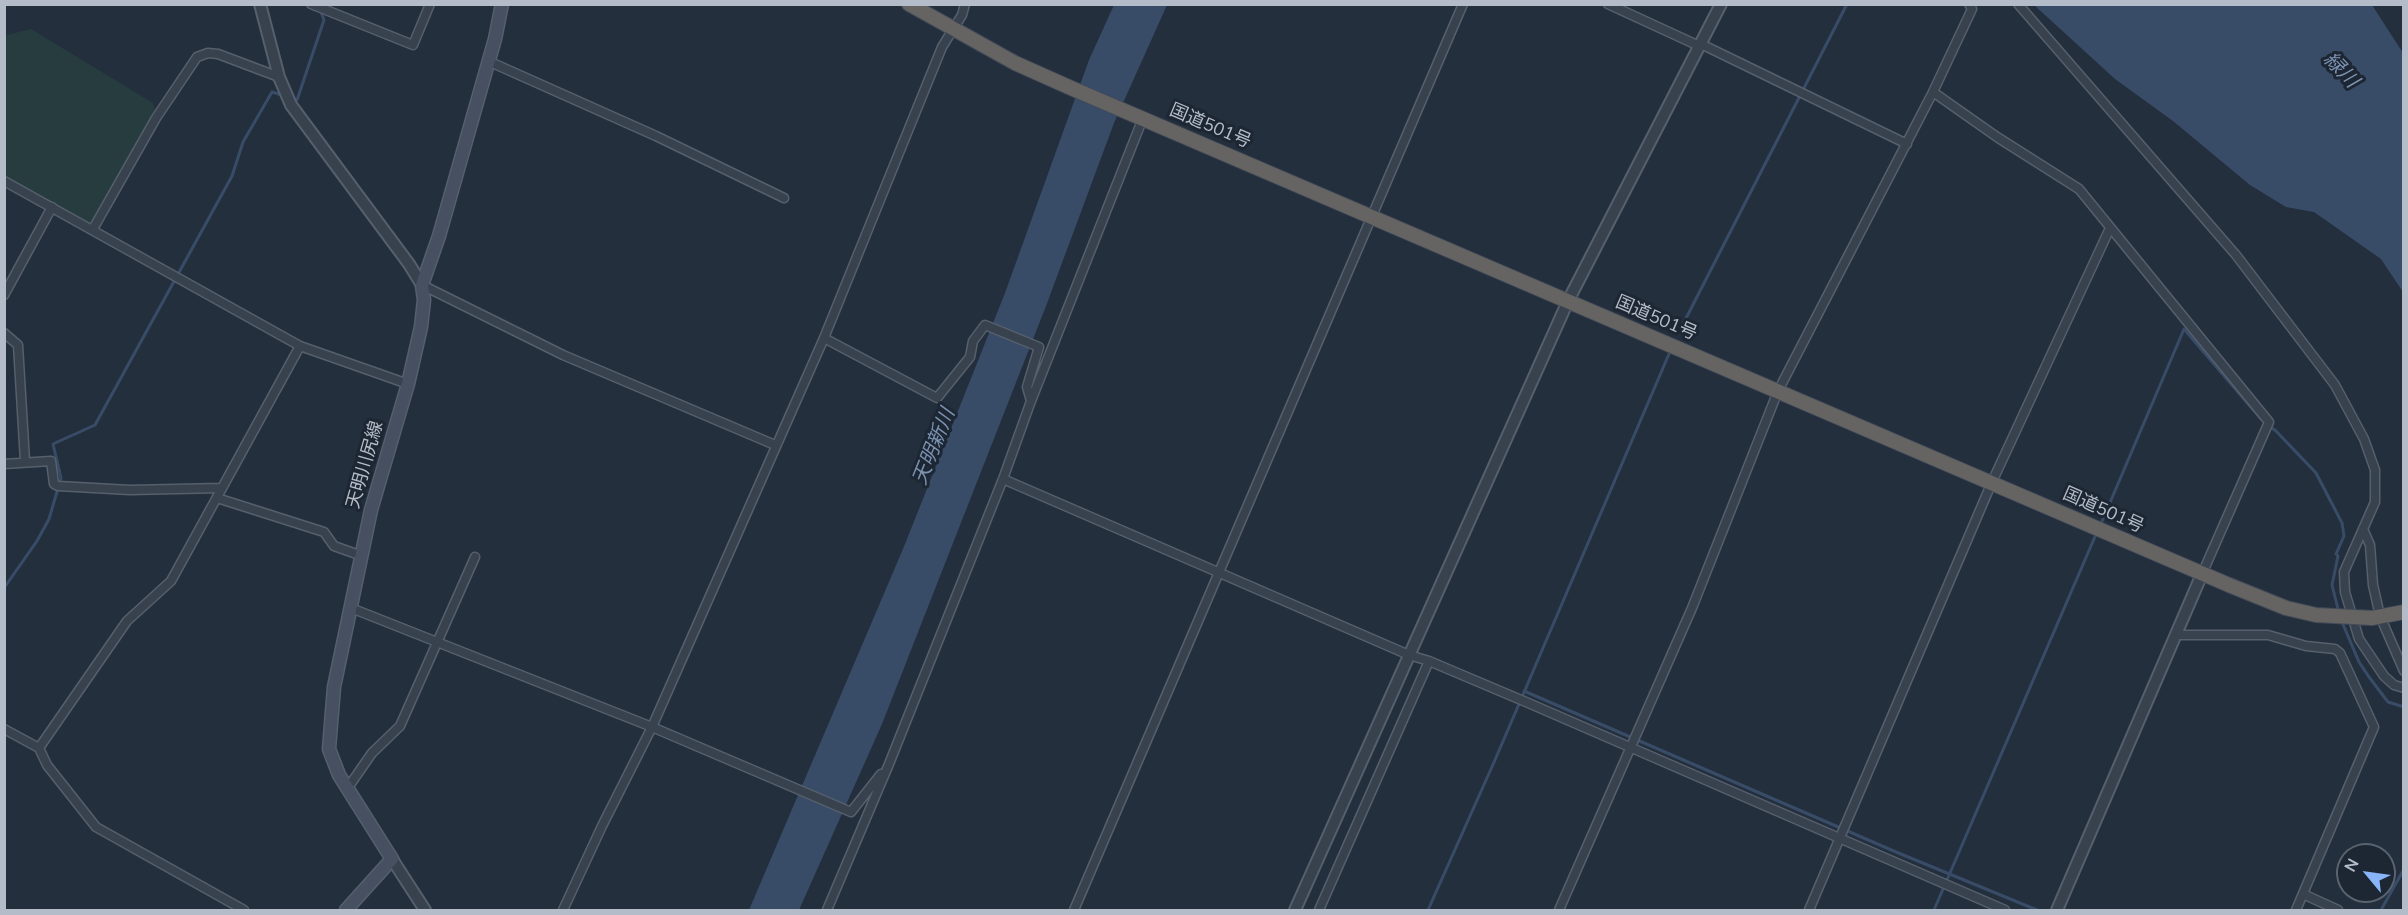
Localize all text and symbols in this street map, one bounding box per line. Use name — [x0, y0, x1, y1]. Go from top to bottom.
water label: 緑川 — [2317, 48, 2363, 94]
street label: 国道501号 — [1166, 100, 1254, 154]
street label: 国道501号 — [1612, 292, 1700, 346]
water label: 天明新川 — [909, 405, 961, 489]
street label: 天明川尻線 — [343, 419, 389, 511]
street label: 国道501号 — [2059, 484, 2147, 538]
north arrow — [2336, 843, 2396, 903]
text: N — [2339, 855, 2365, 876]

